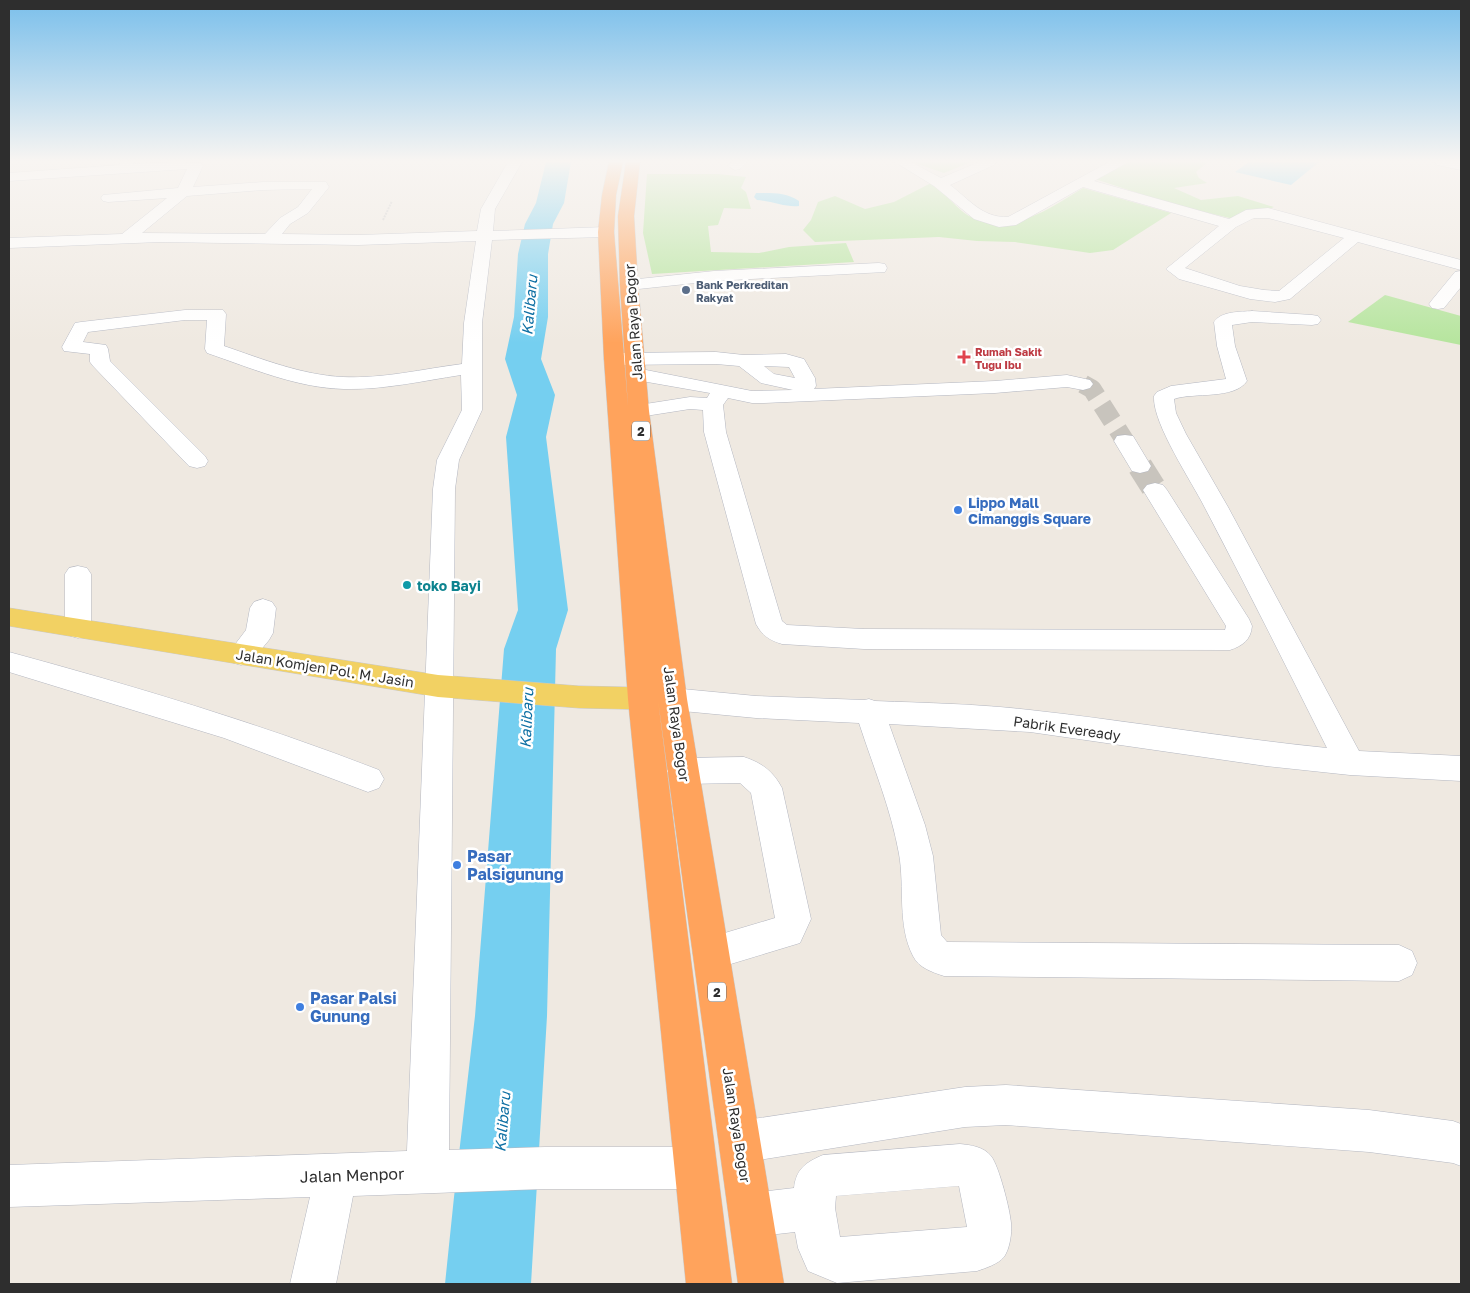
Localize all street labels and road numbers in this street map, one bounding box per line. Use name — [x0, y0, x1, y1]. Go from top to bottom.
street label: Jalan Raya Bogor — [620, 263, 646, 381]
road number: 2 — [632, 422, 650, 441]
street label: Jalan Komjen Pol. M. Jasin — [235, 646, 415, 690]
street label: Jalan Raya Bogor — [660, 665, 694, 783]
street label: Pabrik Eveready — [1012, 712, 1122, 744]
road number: 2 — [708, 982, 726, 1002]
street label: Jalan Raya Bogor — [720, 1066, 755, 1184]
street label: Jalan Menpor — [299, 1163, 405, 1187]

